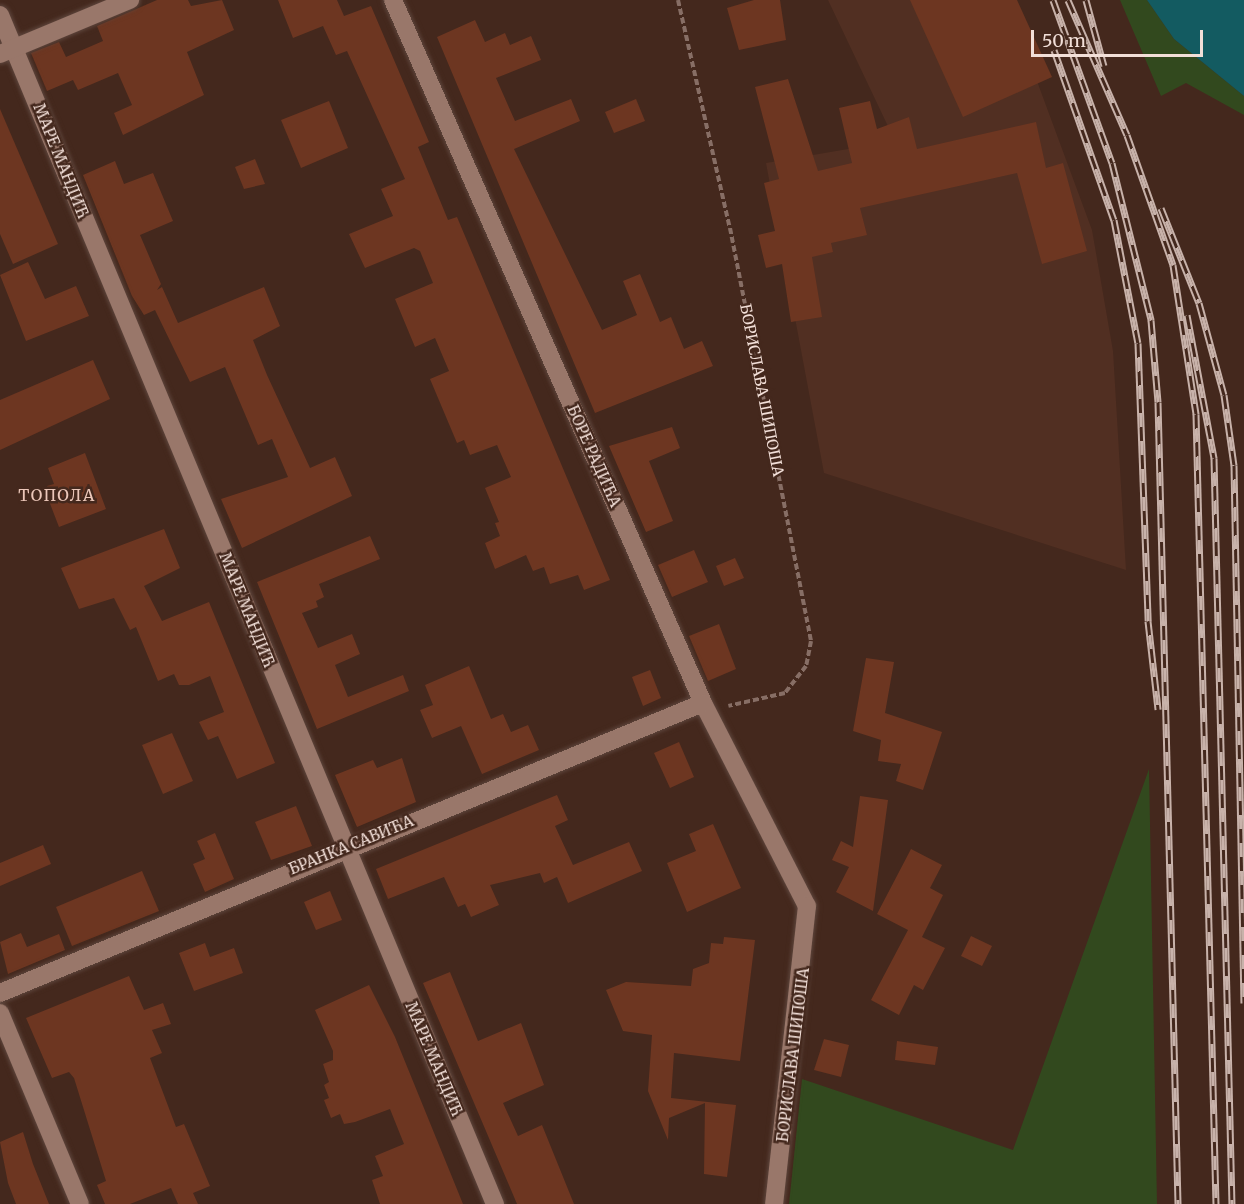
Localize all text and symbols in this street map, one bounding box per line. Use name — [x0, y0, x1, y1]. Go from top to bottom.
scale bar — [1034, 18, 1206, 56]
text: 50 m — [1042, 29, 1086, 52]
street label: МАРЕ МАНДИЋ — [30, 101, 92, 221]
street label: БОРИСЛАВА ШИПОША — [736, 302, 788, 478]
street label: БОРЕ РАДИЋА — [563, 402, 625, 510]
district label: ТОПОЛА — [18, 485, 96, 505]
street label: МАРЕ МАНДИЋ — [216, 550, 278, 670]
street label: БРАНКА САВИЋА — [286, 812, 416, 878]
street label: БОРИСЛАВА ШИПОША — [773, 967, 813, 1143]
street label: МАРЕ МАНДИЋ — [402, 999, 466, 1119]

